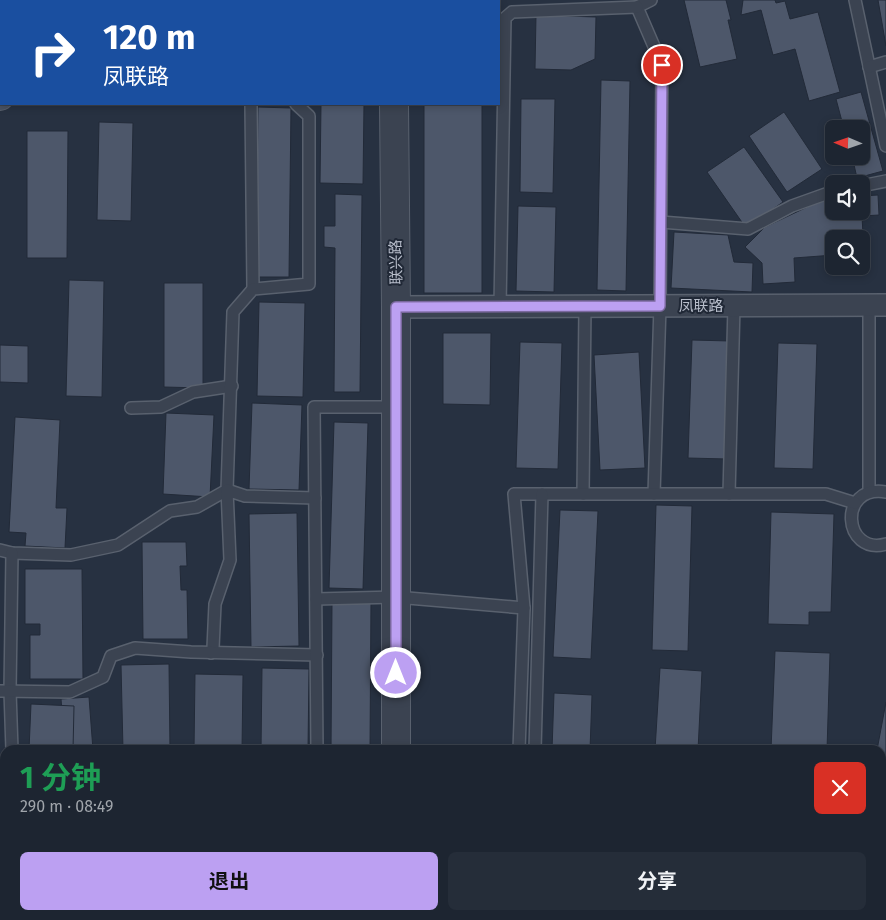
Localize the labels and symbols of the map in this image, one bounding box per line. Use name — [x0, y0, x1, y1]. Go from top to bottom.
pin — [641, 44, 683, 86]
north arrow — [825, 120, 870, 165]
street label: 联兴路 — [387, 239, 405, 285]
street label: 凤联路 — [678, 297, 724, 315]
position arrow — [369, 646, 421, 698]

